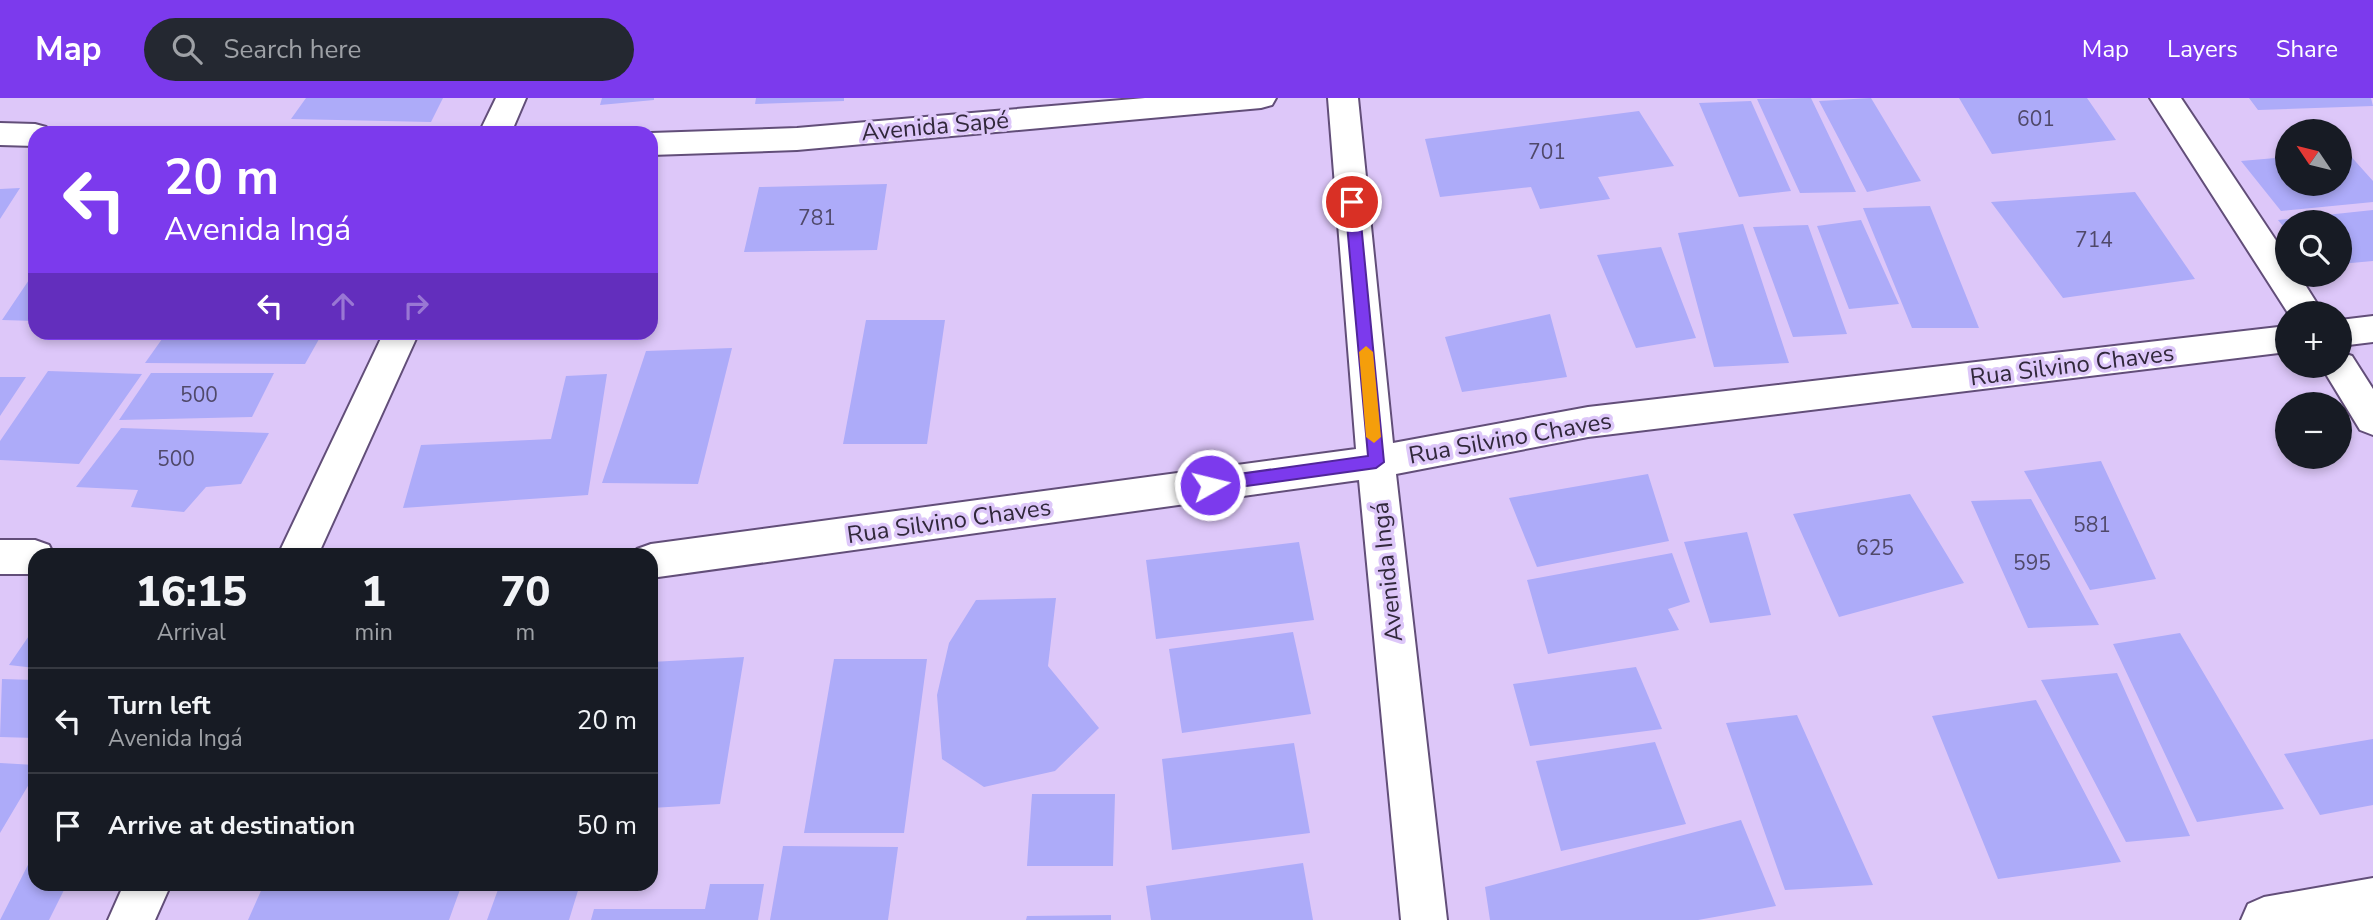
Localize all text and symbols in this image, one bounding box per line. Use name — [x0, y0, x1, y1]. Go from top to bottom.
search box — [144, 18, 634, 81]
text: Map — [35, 27, 102, 72]
icon: search — [168, 30, 206, 68]
text: Search here — [224, 32, 361, 67]
text: Map — [2082, 33, 2129, 65]
text: Layers — [2167, 33, 2238, 65]
text: Share — [2276, 33, 2338, 65]
street label: Avenida Sapé — [860, 104, 1010, 148]
house number: 601 — [2017, 105, 2055, 133]
north arrow — [2275, 119, 2352, 196]
map controls — [2275, 119, 2352, 469]
house number: 701 — [1528, 138, 1566, 166]
text: 20 m — [164, 144, 279, 211]
icon: left — [49, 154, 140, 245]
pin — [1322, 172, 1382, 232]
icon: arrive — [1333, 183, 1371, 221]
house number: 781 — [798, 204, 836, 232]
text: Avenida Ingá — [164, 208, 351, 251]
button: search — [2275, 210, 2352, 287]
house number: 714 — [2075, 226, 2113, 254]
icon: left — [251, 287, 289, 325]
icon: ahead — [324, 287, 362, 325]
icon: right — [397, 287, 435, 325]
button: + — [2275, 301, 2352, 378]
street label: Rua Silvino Chaves — [1968, 337, 2176, 393]
house number: 500 — [180, 381, 218, 409]
button: − — [2275, 392, 2352, 469]
street label: Rua Silvino Chaves — [1406, 404, 1614, 472]
house number: 500 — [157, 445, 195, 473]
position arrow — [1173, 448, 1247, 522]
street label: Rua Silvino Chaves — [845, 491, 1053, 551]
street label: Avenida Ingá — [1364, 500, 1410, 644]
house number: 581 — [2073, 511, 2111, 539]
house number: 625 — [1856, 534, 1894, 562]
house number: 595 — [2013, 549, 2051, 577]
text: 16:15 — [135, 564, 247, 621]
text: 1 — [361, 564, 386, 621]
text: 70 — [500, 564, 551, 621]
text: Arrival — [157, 617, 226, 648]
text: min — [355, 617, 393, 648]
text: m — [515, 617, 535, 648]
text: Turn left — [108, 688, 211, 723]
icon: left — [49, 702, 87, 740]
text: 20 m — [577, 703, 637, 738]
text: Avenida Ingá — [108, 723, 243, 754]
icon: arrive — [49, 807, 87, 845]
text: Arrive at destination — [108, 808, 355, 843]
text: 50 m — [577, 808, 637, 843]

